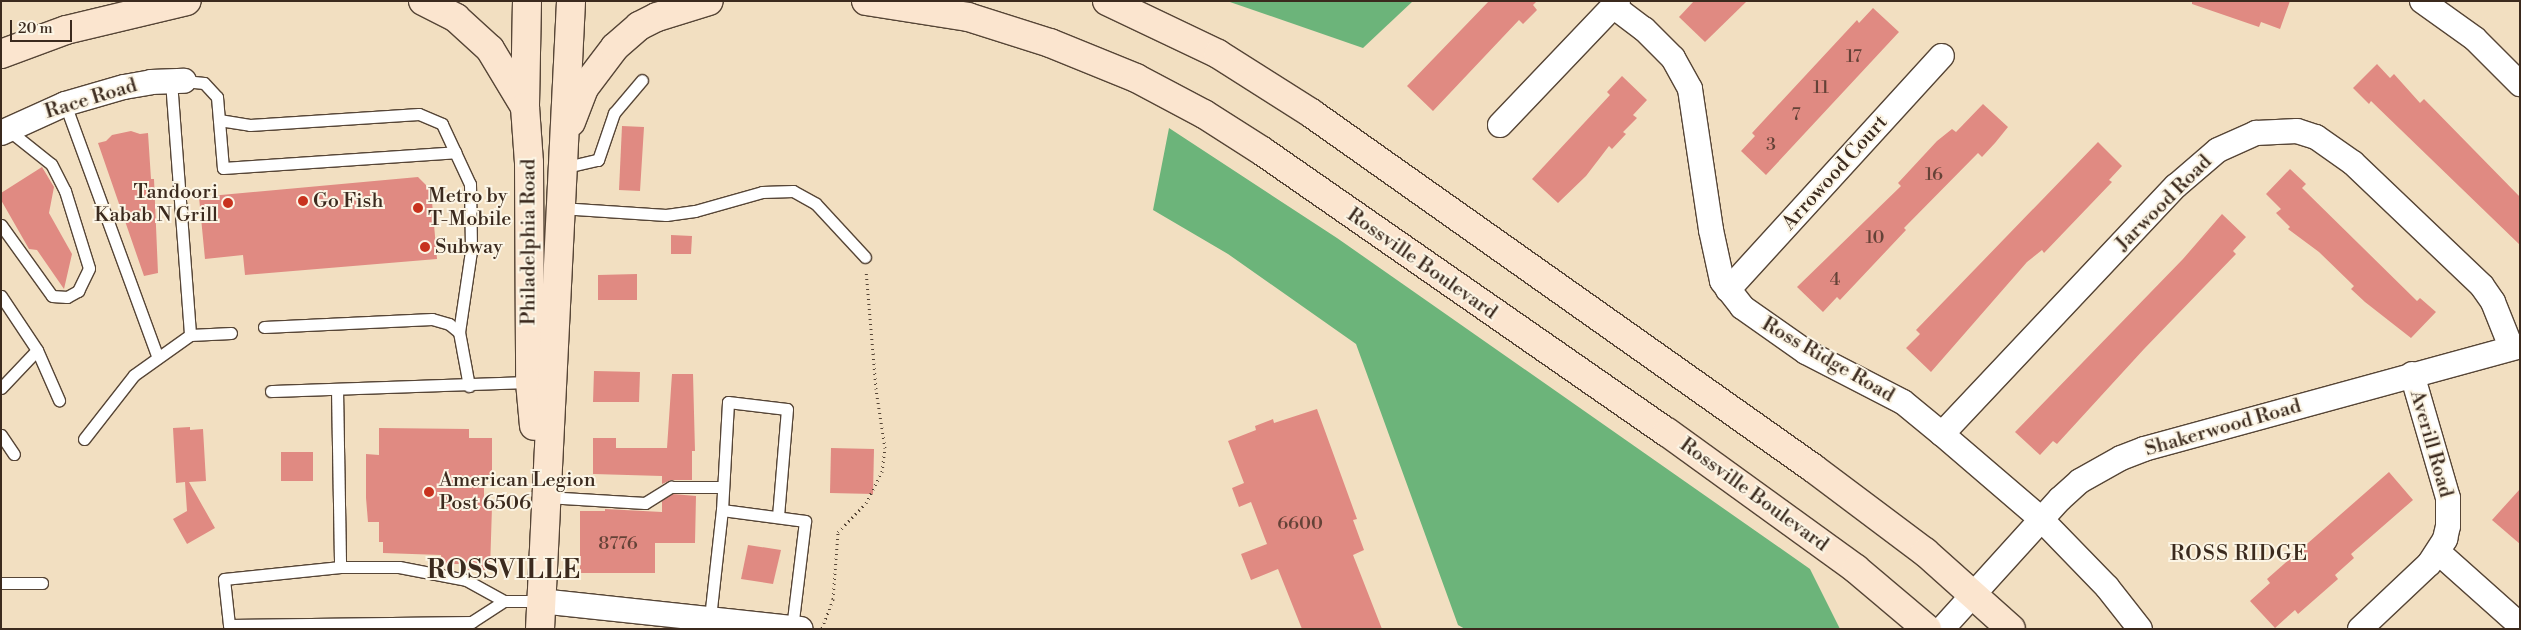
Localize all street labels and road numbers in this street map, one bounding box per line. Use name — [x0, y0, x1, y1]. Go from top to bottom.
street label: Race Road — [42, 74, 140, 124]
street label: Arrowood Court — [1777, 111, 1893, 235]
street label: Jarwood Road — [2111, 150, 2217, 256]
street label: Philadelphia Road — [517, 159, 541, 325]
street label: Rossville Boulevard — [1342, 203, 1502, 325]
street label: Ross Ridge Road — [1757, 312, 1899, 408]
street label: Averill Road — [2404, 388, 2458, 500]
street label: Shakerwood Road — [2142, 394, 2304, 462]
street label: Rossville Boulevard — [1675, 433, 1833, 557]

